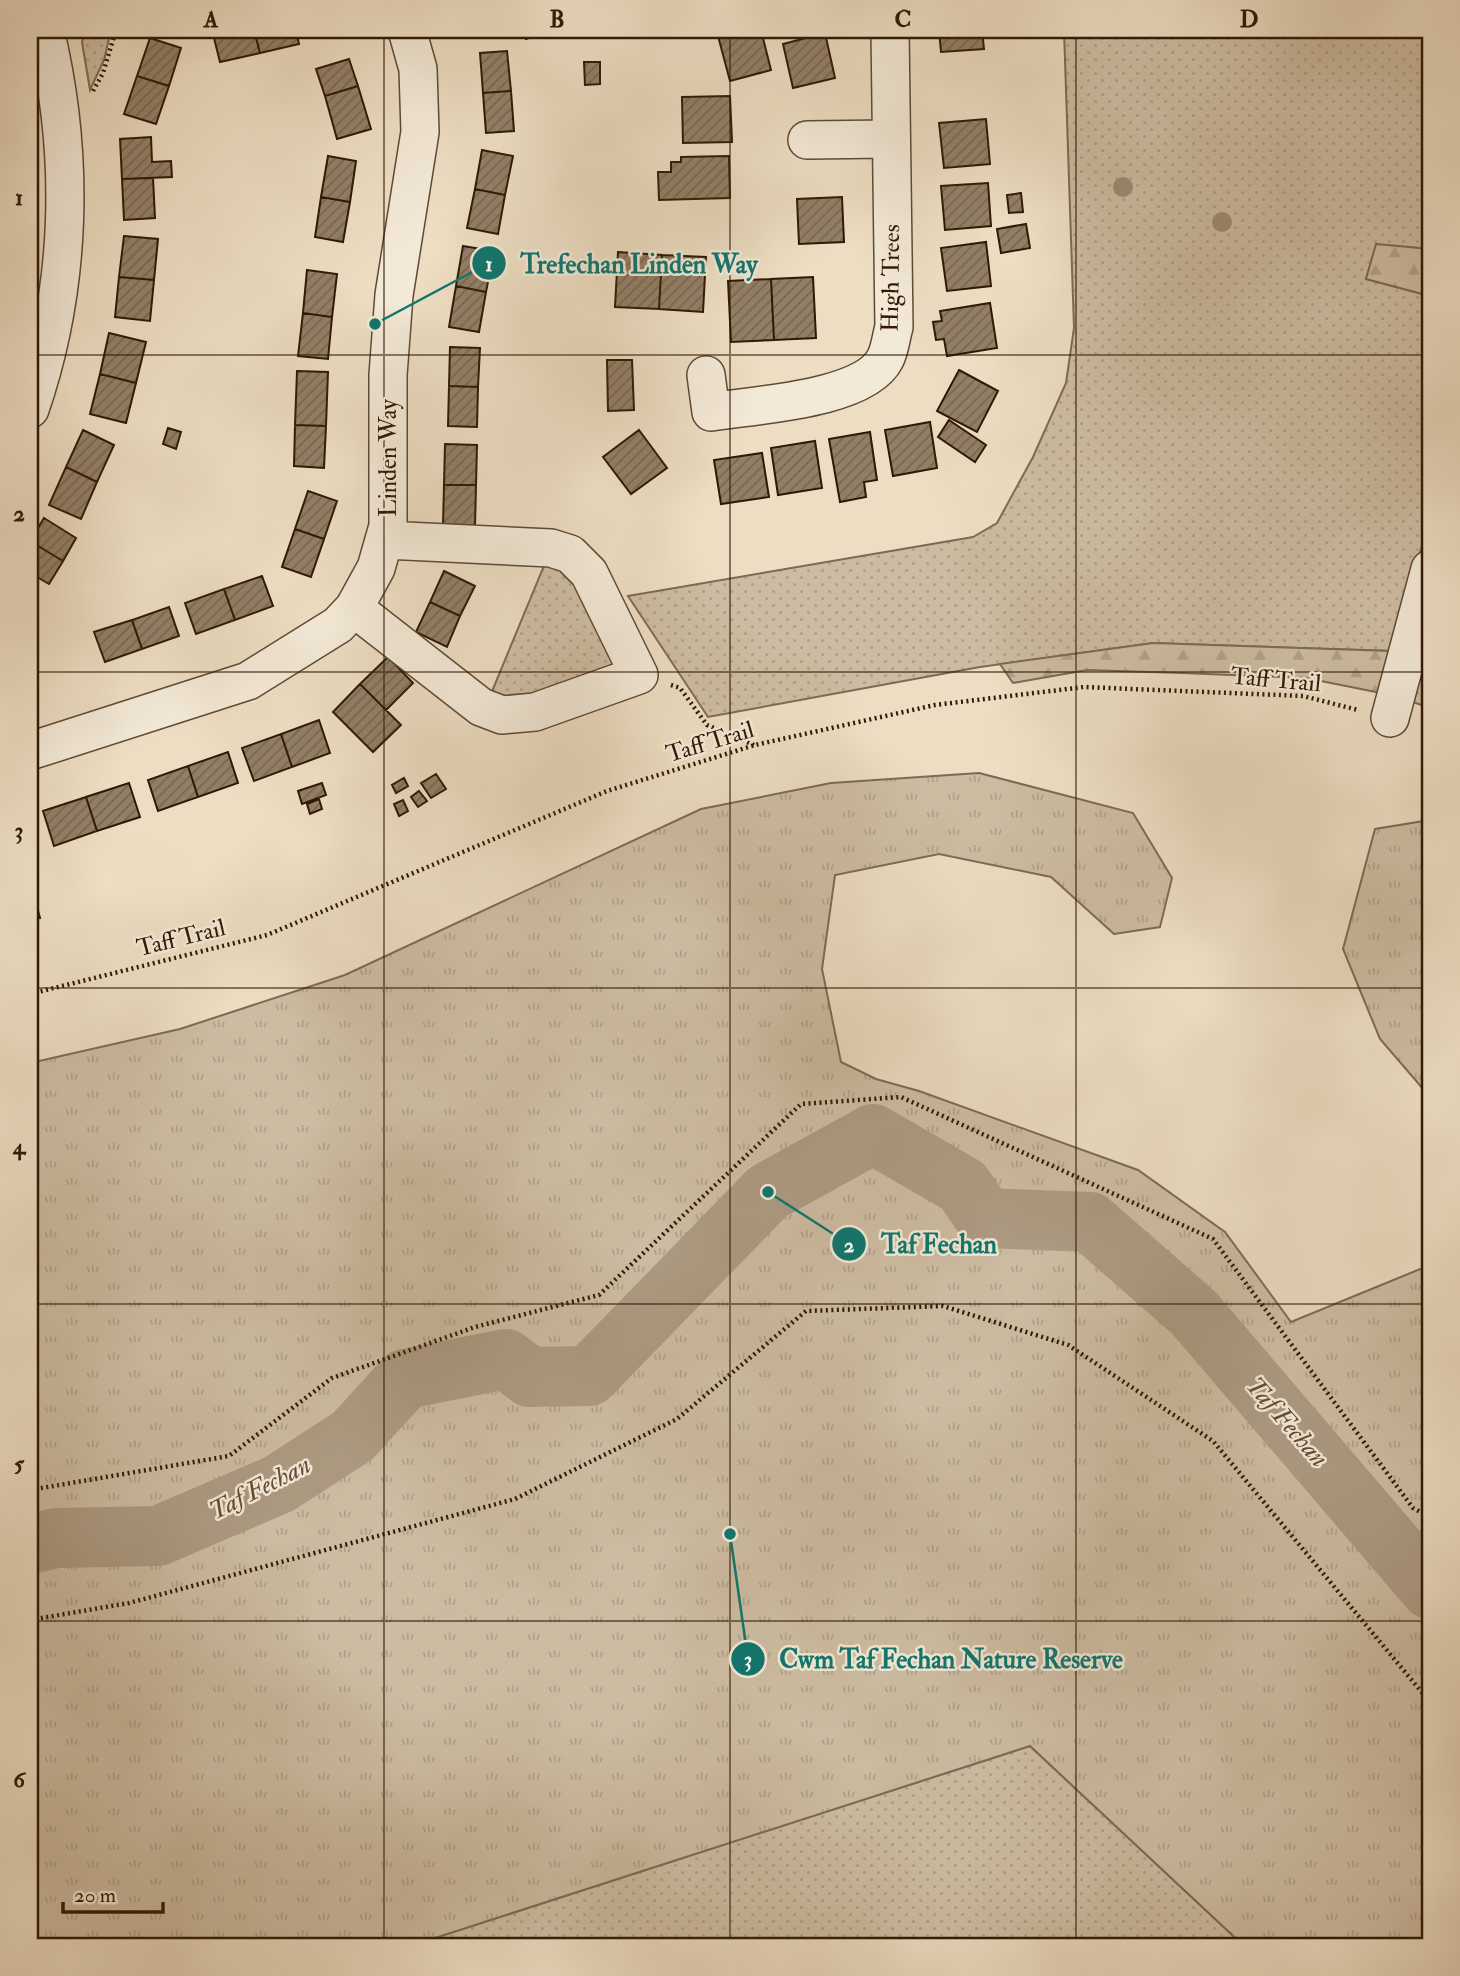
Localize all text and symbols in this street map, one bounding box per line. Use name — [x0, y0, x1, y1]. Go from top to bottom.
text: A — [203, 5, 219, 34]
text: B — [549, 5, 565, 34]
text: C — [895, 5, 911, 34]
text: D — [1240, 5, 1258, 34]
text: 1 — [15, 183, 23, 212]
street label: High Trees — [875, 224, 907, 332]
callout: Trefechan Linden Way — [471, 240, 772, 287]
text: Trefechan Linden Way — [519, 249, 759, 282]
text: 1 — [485, 251, 493, 278]
street label: Linden Way — [373, 399, 404, 517]
text: 2 — [13, 499, 25, 528]
street label: Taff Trail — [1230, 661, 1322, 699]
street label: Taff Trail — [662, 714, 758, 770]
text: 3 — [15, 816, 23, 845]
street label: Taff Trail — [133, 912, 229, 964]
text: 4 — [12, 1132, 27, 1161]
callout: Taf Fechan — [832, 1221, 1010, 1268]
text: Taf Fechan — [880, 1229, 997, 1261]
text: 2 — [844, 1232, 855, 1259]
water label: Taf Fechan — [1239, 1370, 1335, 1474]
text: 5 — [14, 1449, 25, 1478]
water label: Taf Fechan — [204, 1449, 316, 1527]
callout: Cwm Taf Fechan Nature Reserve — [730, 1635, 1137, 1682]
text: Cwm Taf Fechan Nature Reserve — [779, 1644, 1123, 1676]
text: 3 — [744, 1646, 752, 1673]
text: 6 — [13, 1765, 27, 1794]
scale bar — [63, 1871, 163, 1915]
text: 20 m — [74, 1882, 116, 1909]

